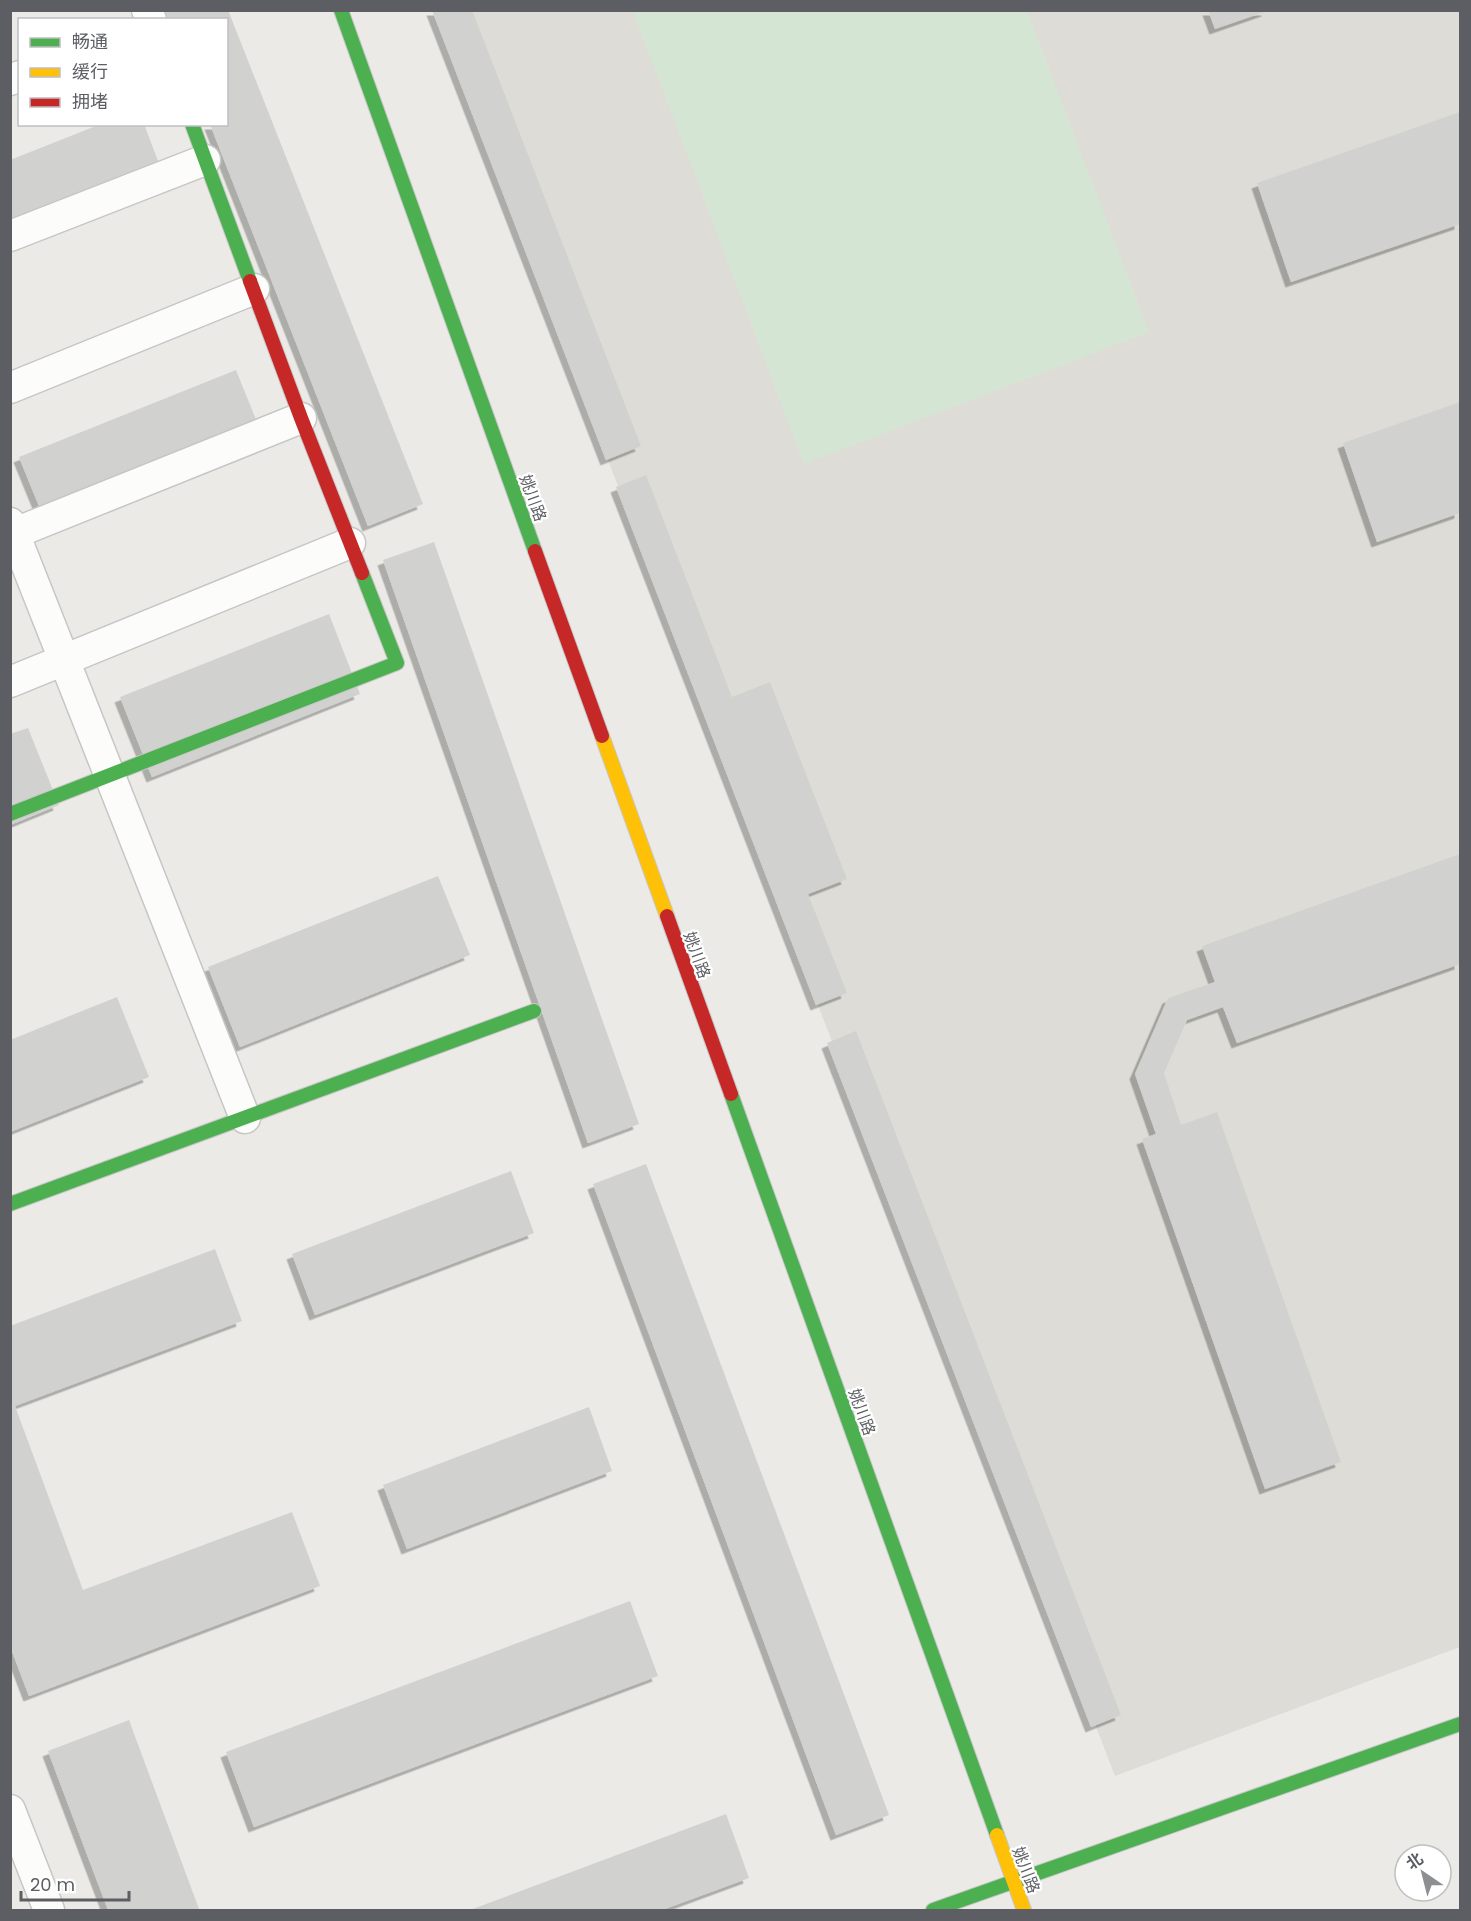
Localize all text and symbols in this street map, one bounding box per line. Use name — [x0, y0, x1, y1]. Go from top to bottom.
legend — [18, 18, 228, 126]
text: 畅通 — [72, 29, 108, 54]
text: 缓行 — [72, 59, 108, 84]
text: 拥堵 — [72, 89, 108, 114]
street label: 姚川路 — [514, 472, 552, 524]
street label: 姚川路 — [678, 929, 716, 981]
street label: 姚川路 — [843, 1386, 881, 1438]
street label: 姚川路 — [1007, 1843, 1045, 1897]
north arrow — [1393, 1843, 1453, 1903]
text: 北 — [1402, 1847, 1428, 1875]
scale bar — [21, 1864, 129, 1902]
text: 20 m — [30, 1872, 75, 1897]

